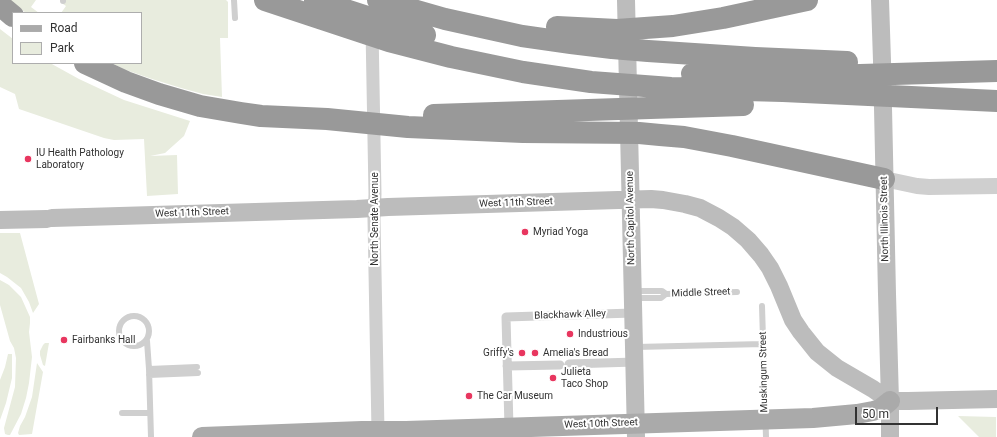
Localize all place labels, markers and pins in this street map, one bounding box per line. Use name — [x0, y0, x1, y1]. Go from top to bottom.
place label: IU Health Pathology Laboratory — [36, 147, 124, 170]
marker: IU Health Pathology Laboratory — [23, 154, 33, 164]
place label: Myriad Yoga — [533, 226, 588, 238]
marker: Myriad Yoga — [520, 227, 530, 237]
place label: Industrious — [578, 328, 628, 340]
marker: Industrious — [565, 329, 575, 339]
place label: Fairbanks Hall — [72, 334, 135, 346]
marker: Fairbanks Hall — [59, 335, 69, 345]
place label: Griffy's — [483, 347, 514, 359]
place label: Amelia's Bread — [543, 347, 608, 359]
marker: Griffy's — [517, 348, 527, 358]
marker: Amelia's Bread — [530, 348, 540, 358]
place label: Julieta Taco Shop — [561, 366, 608, 390]
marker: Julieta Taco Shop — [548, 373, 558, 383]
place label: The Car Museum — [477, 390, 553, 402]
marker: The Car Museum — [464, 391, 474, 401]

